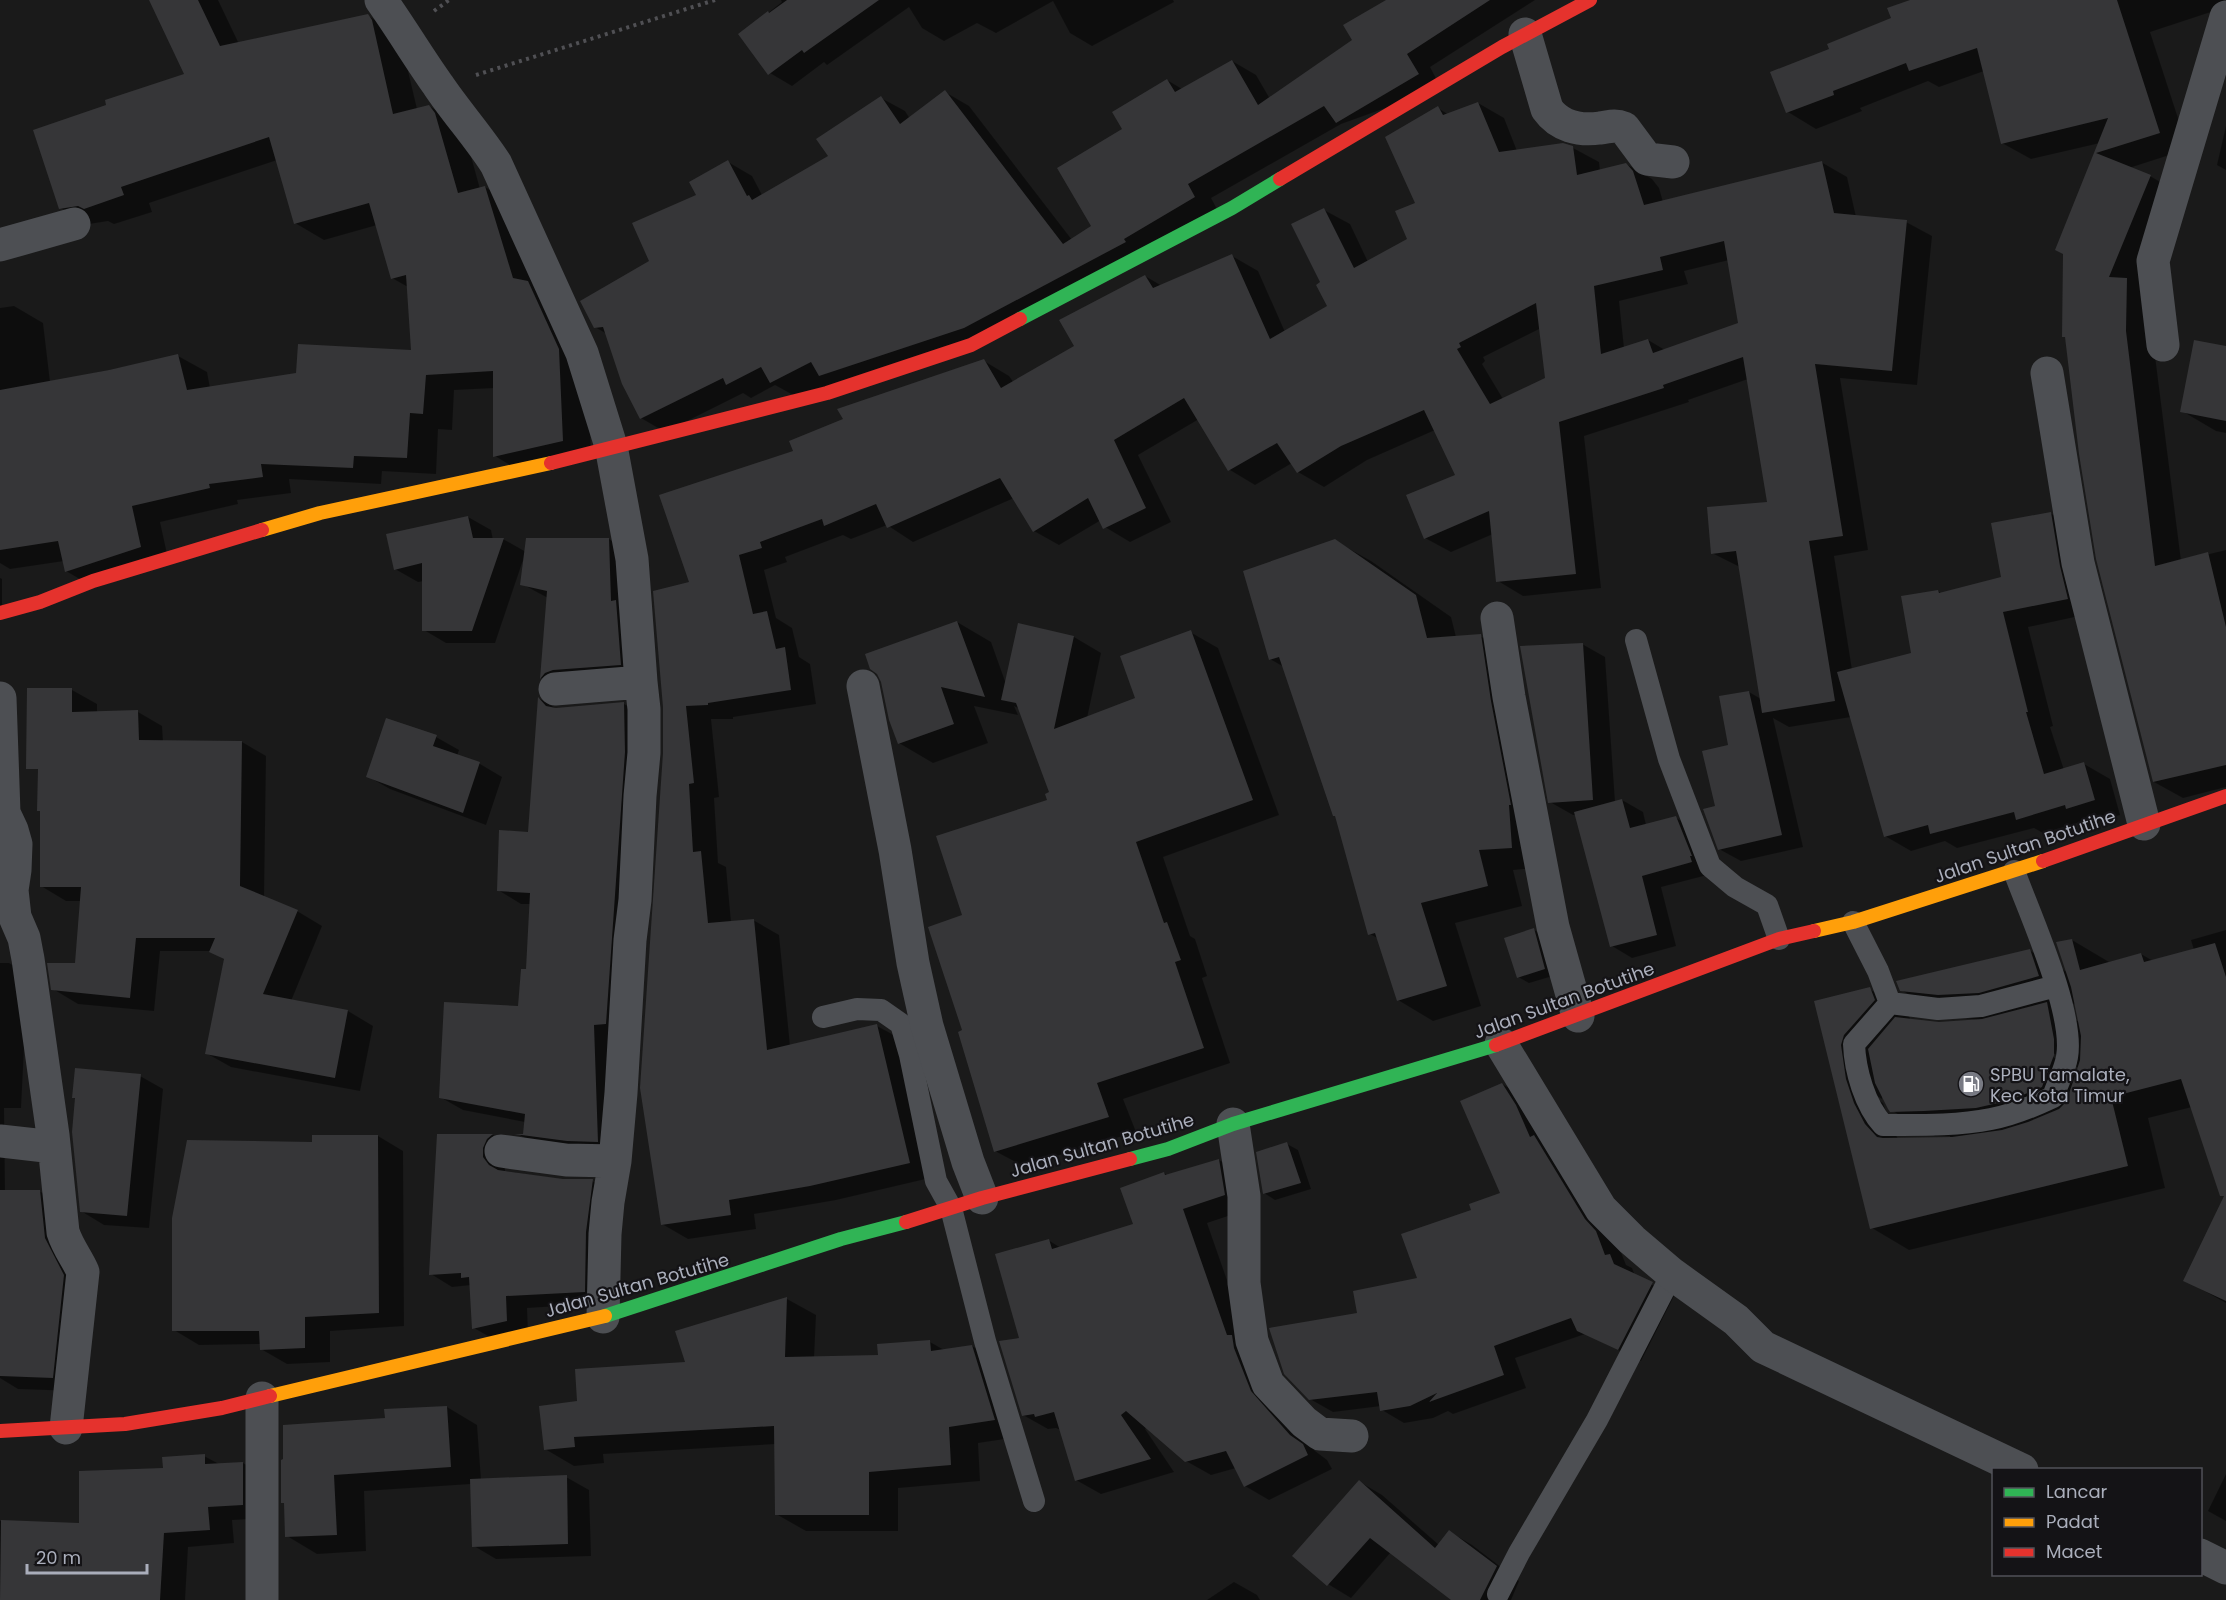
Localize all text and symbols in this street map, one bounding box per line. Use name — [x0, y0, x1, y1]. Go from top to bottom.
street label: Jalan Sultan Botutihe — [1931, 803, 2119, 889]
street label: Jalan Sultan Botutihe — [1470, 956, 1658, 1044]
place label: SPBU Tamalate, Kec Kota Timur — [1990, 1062, 2130, 1108]
fuel station icon: SPBU Tamalate, Kec Kota Timur — [1956, 1069, 1986, 1099]
street label: Jalan Sultan Botutihe — [1007, 1107, 1197, 1183]
street label: Jalan Sultan Botutihe — [542, 1247, 732, 1323]
legend — [1992, 1468, 2202, 1576]
text: Lancar — [2046, 1479, 2108, 1504]
text: Padat — [2046, 1509, 2099, 1534]
scale bar — [27, 1537, 147, 1575]
text: Macet — [2046, 1539, 2102, 1564]
text: 20 m — [36, 1545, 81, 1570]

